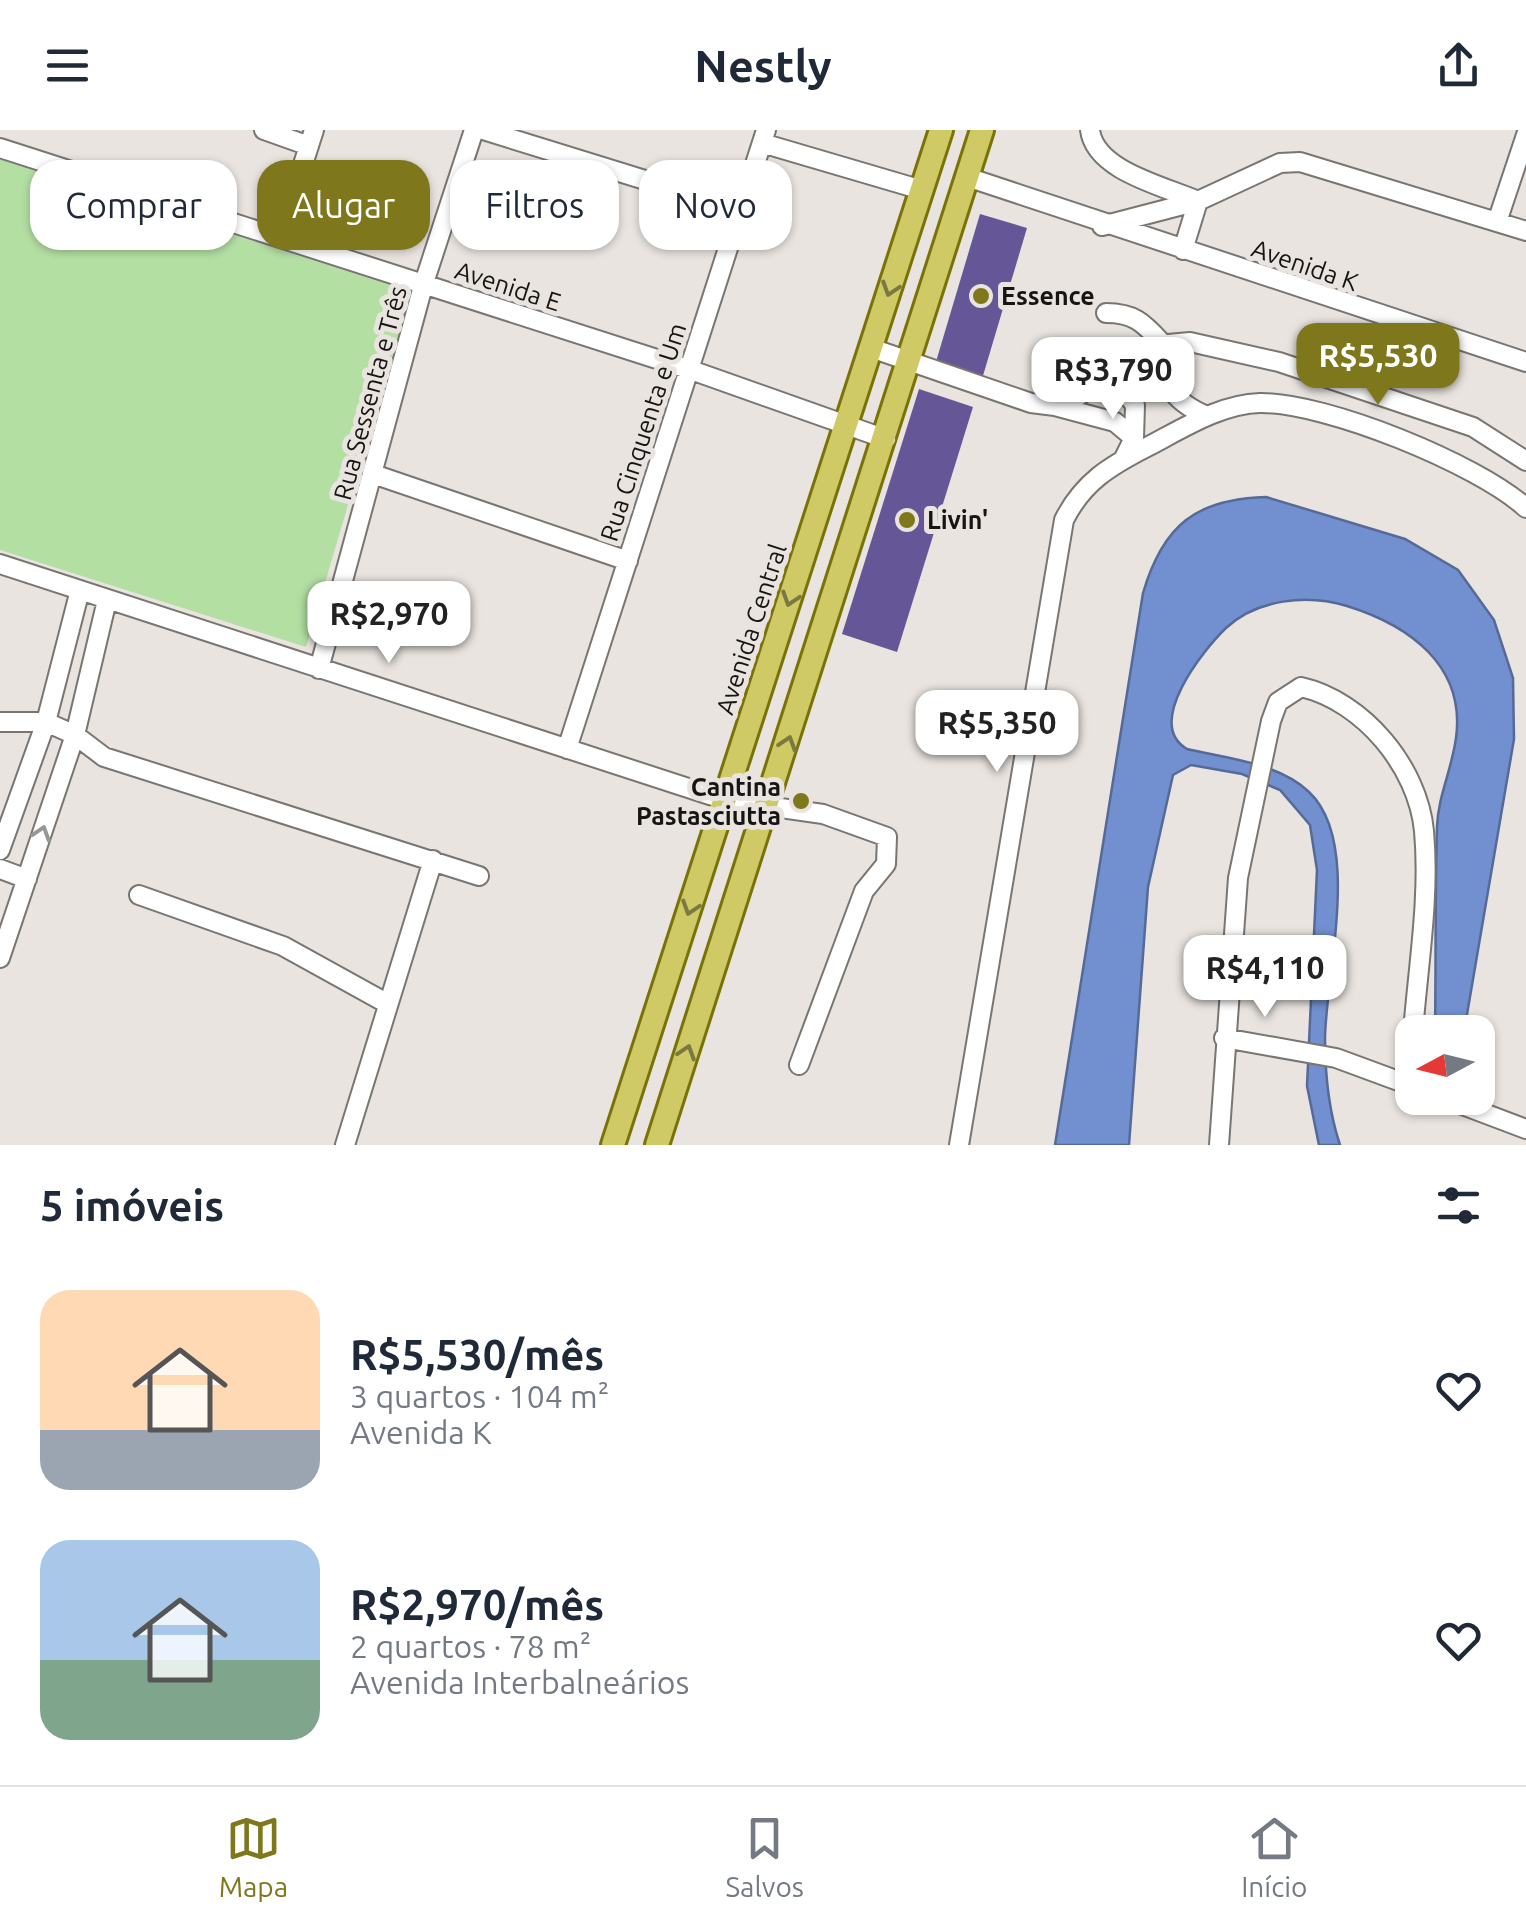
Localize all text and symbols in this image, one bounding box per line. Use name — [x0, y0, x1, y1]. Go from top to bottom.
icon: menu — [40, 38, 95, 93]
icon: share — [1431, 38, 1486, 93]
text: Nestly — [694, 40, 832, 91]
chip: Comprar — [30, 160, 237, 250]
chip: Alugar — [257, 160, 430, 250]
chip: Filtros — [450, 160, 619, 250]
chip: Novo — [639, 160, 792, 250]
street label: Avenida K — [1248, 234, 1362, 296]
street label: Avenida E — [452, 256, 564, 316]
one-way arrow — [881, 280, 901, 297]
place label: Essence — [1001, 282, 1095, 310]
street label: Rua Sessenta e Três — [328, 283, 412, 503]
marker: Essence — [970, 285, 992, 307]
street label: Rua Cinquenta e Um — [595, 319, 691, 545]
pin: R$5,530 — [1286, 323, 1470, 408]
pin: R$3,790 — [1021, 337, 1205, 422]
text: R$5,530 — [1318, 337, 1438, 373]
text: R$3,790 — [1053, 351, 1173, 387]
place label: Livin' — [927, 506, 988, 534]
marker: Livin' — [896, 509, 918, 531]
street label: Avenida Central — [710, 540, 792, 718]
pin: R$2,970 — [297, 581, 481, 666]
one-way arrow — [781, 589, 802, 606]
text: R$2,970 — [329, 595, 449, 631]
pin: R$5,350 — [905, 690, 1089, 775]
text: R$5,350 — [937, 704, 1057, 740]
one-way arrow — [776, 736, 796, 753]
place label: Cantina Pastasciutta — [636, 773, 781, 830]
marker: Cantina Pastasciutta — [790, 790, 812, 812]
one-way arrow — [31, 825, 51, 842]
one-way arrow — [682, 899, 702, 916]
pin: R$4,110 — [1173, 935, 1357, 1020]
text: R$4,110 — [1205, 949, 1325, 985]
north arrow — [1395, 1015, 1495, 1115]
map controls — [1395, 1015, 1495, 1115]
one-way arrow — [676, 1045, 696, 1062]
icon: filters — [1431, 1178, 1486, 1233]
text: 5 imóveis — [40, 1182, 224, 1229]
icon: home — [120, 1330, 240, 1450]
text: R$5,530/mês — [350, 1331, 604, 1378]
icon: heart — [1431, 1363, 1486, 1418]
text: 3 quartos · 104 m² — [350, 1378, 609, 1414]
text: Avenida K — [350, 1414, 492, 1450]
icon: home — [120, 1580, 240, 1700]
text: R$2,970/mês — [350, 1581, 604, 1628]
icon: heart — [1431, 1613, 1486, 1668]
text: 2 quartos · 78 m² — [350, 1628, 591, 1664]
text: Avenida Interbalneários — [350, 1664, 689, 1700]
tab: Mapa — [219, 1811, 288, 1902]
tab: Salvos — [725, 1811, 804, 1902]
tab: Início — [1241, 1811, 1307, 1902]

